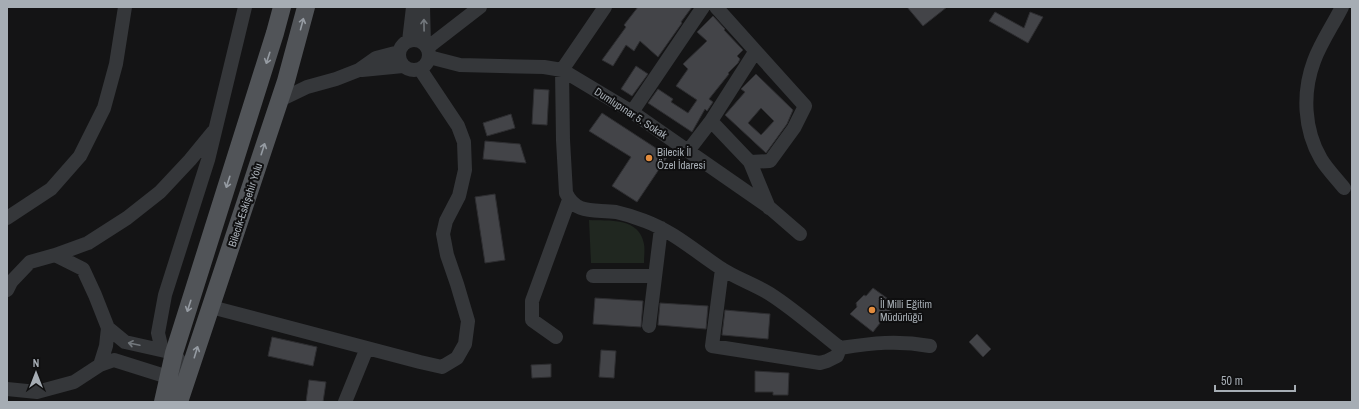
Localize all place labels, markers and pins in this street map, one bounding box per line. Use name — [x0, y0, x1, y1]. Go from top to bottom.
place label: Bilecik İl Özel İdaresi — [657, 145, 706, 172]
marker: Bilecik İl Özel İdaresi — [644, 153, 654, 163]
place label: İl Milli Eğitim Müdürlüğü — [880, 297, 932, 324]
marker: İl Milli Eğitim Müdürlüğü — [867, 305, 877, 315]

